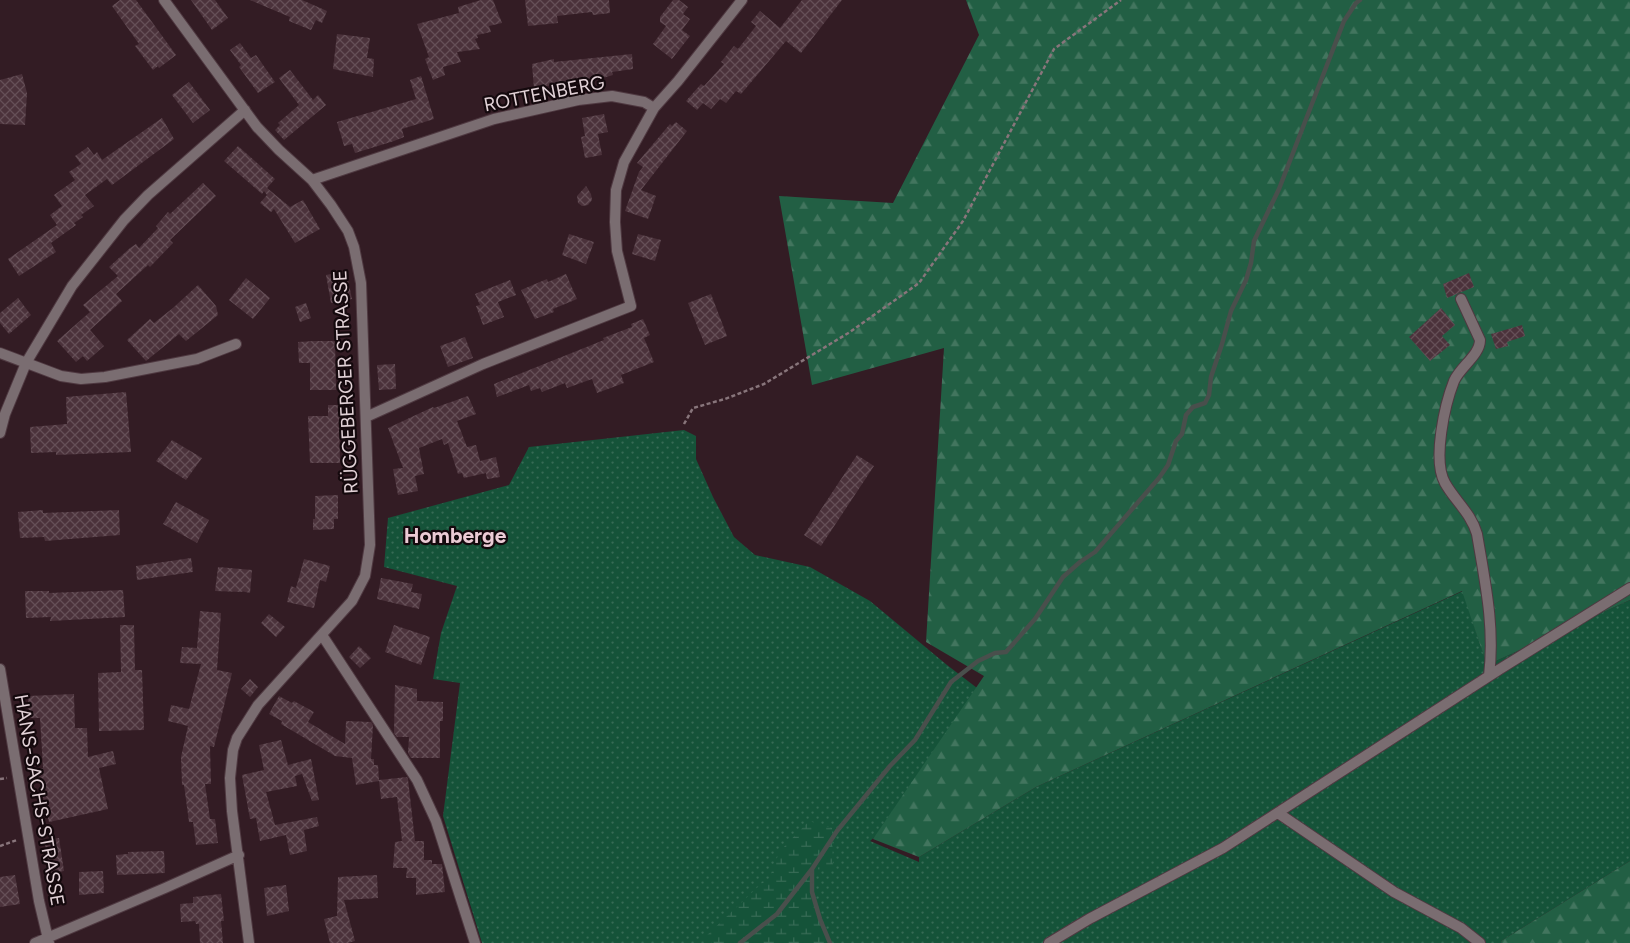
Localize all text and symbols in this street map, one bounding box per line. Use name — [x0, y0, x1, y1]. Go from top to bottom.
street label: ROTTENBERG — [482, 71, 606, 116]
street label: RÜGGEBERGER STRASSE — [328, 270, 363, 494]
district label: Homberge — [404, 523, 507, 548]
street label: HANS-SACHS-STRASSE — [10, 692, 69, 908]

